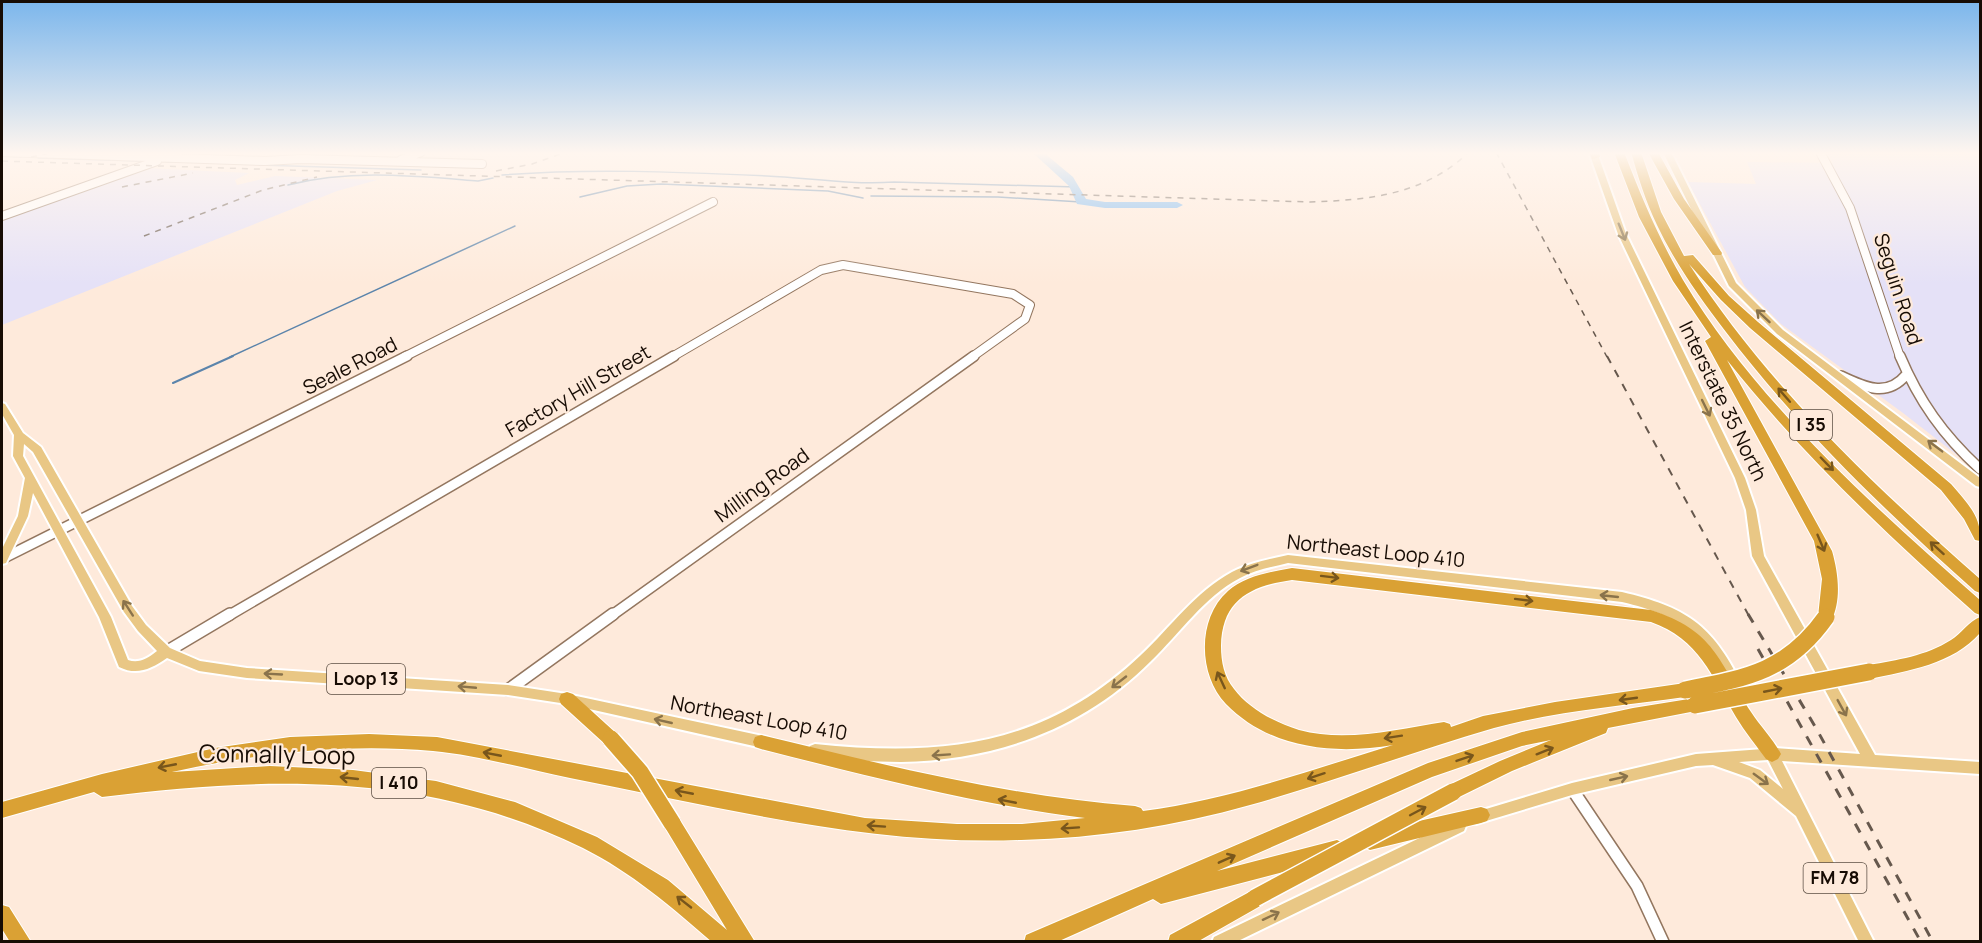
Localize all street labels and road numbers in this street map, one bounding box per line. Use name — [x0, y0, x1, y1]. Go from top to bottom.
street label: Seguin Road — [1868, 230, 1929, 348]
street label: Interstate 35 North — [1673, 316, 1774, 485]
street label: Seale Road — [298, 330, 402, 401]
street label: Factory Hill Street — [500, 338, 655, 443]
road number: I 35 — [1790, 410, 1832, 440]
street label: Milling Road — [709, 441, 814, 528]
street label: Northeast Loop 410 — [1286, 528, 1467, 573]
road number: Loop 13 — [327, 664, 405, 694]
street label: Northeast Loop 410 — [668, 689, 850, 746]
street label: Connally Loop — [198, 736, 356, 771]
road number: I 410 — [372, 768, 426, 798]
road number: FM 78 — [1804, 863, 1866, 893]

